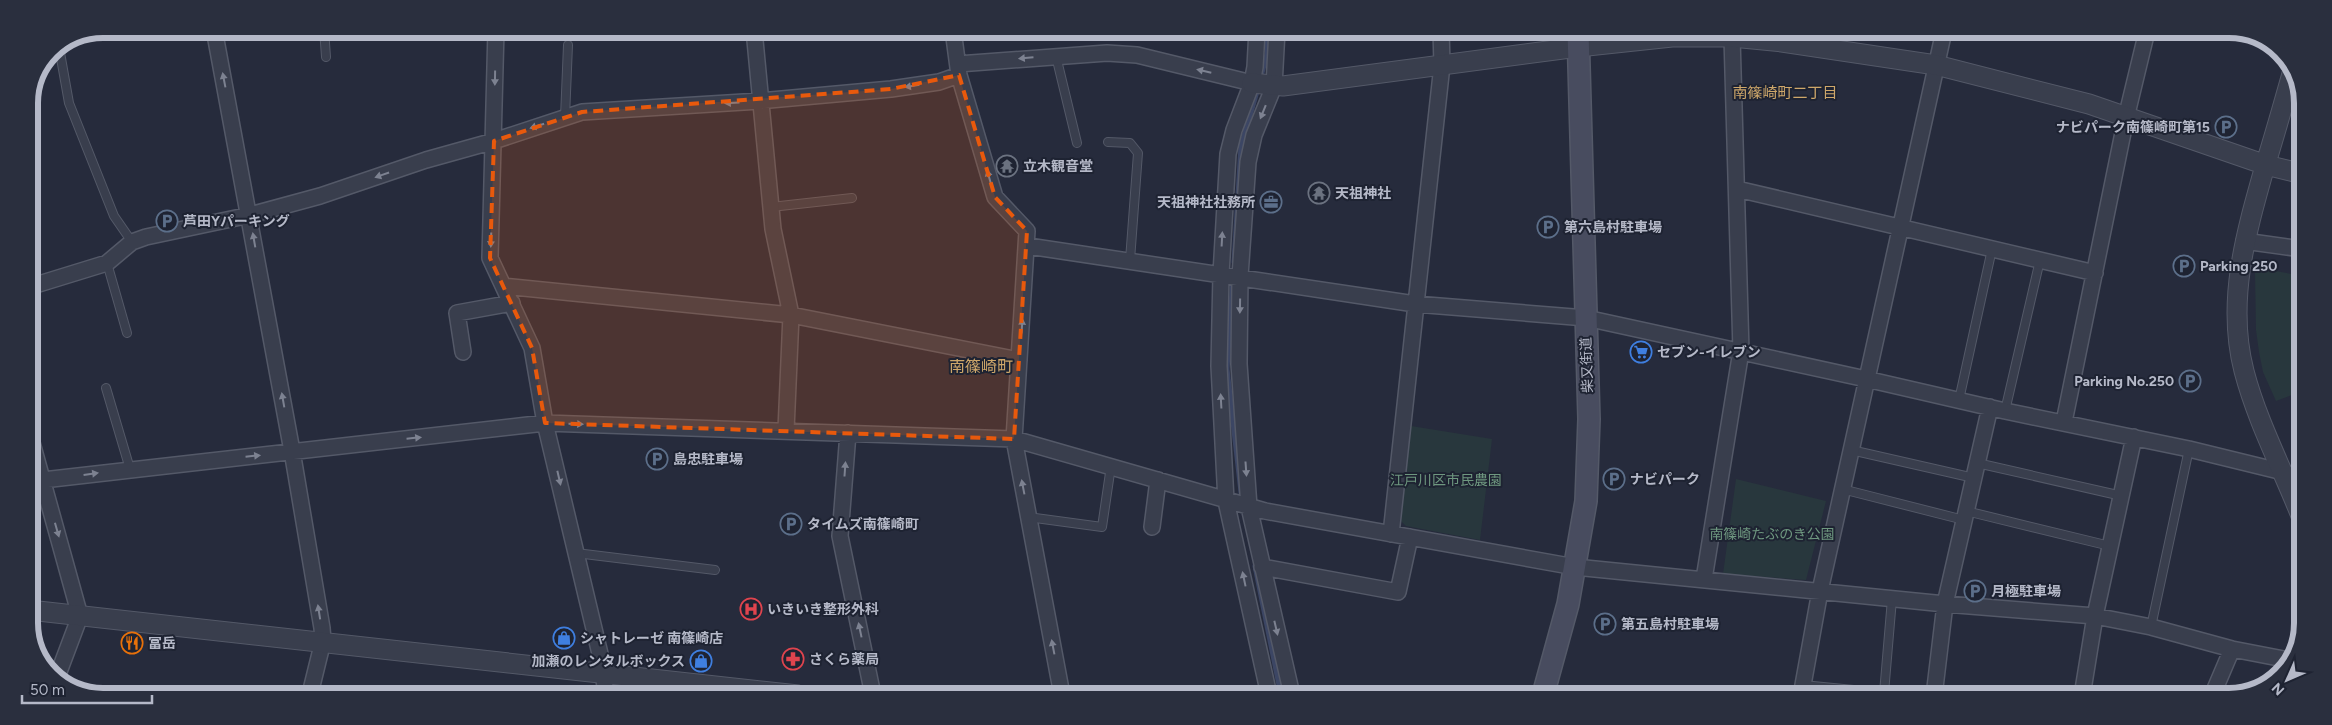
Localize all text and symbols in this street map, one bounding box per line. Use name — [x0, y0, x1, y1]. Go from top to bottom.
one-way arrow — [1018, 55, 1034, 63]
one-way arrow — [1197, 67, 1212, 75]
one-way arrow — [491, 70, 499, 86]
one-way arrow — [220, 72, 228, 88]
one-way arrow — [903, 82, 919, 90]
district label: 南篠崎町二丁目 — [1732, 84, 1838, 102]
one-way arrow — [724, 99, 740, 107]
one-way arrow — [1259, 105, 1267, 120]
parking icon: ナビパーク南篠崎町第15 — [2214, 115, 2238, 139]
place label: ナビパーク南篠崎町第15 — [2056, 119, 2210, 136]
one-way arrow — [530, 123, 545, 131]
temple icon: 立木観音堂 — [995, 154, 1019, 178]
place label: 立木観音堂 — [1023, 158, 1093, 175]
one-way arrow — [985, 170, 993, 185]
one-way arrow — [375, 172, 390, 179]
temple icon: 天祖神社 — [1307, 181, 1331, 205]
place label: 天祖神社 — [1335, 185, 1391, 202]
office icon: 天祖神社社務所 — [1259, 190, 1283, 214]
place label: 天祖神社社務所 — [1157, 194, 1255, 211]
parking icon: 芦田Yパーキング — [155, 209, 179, 233]
place label: 芦田Yパーキング — [183, 213, 290, 230]
parking icon: 第六島村駐車場 — [1536, 215, 1560, 239]
place label: 第六島村駐車場 — [1564, 219, 1662, 236]
one-way arrow — [1219, 230, 1227, 246]
one-way arrow — [250, 232, 258, 248]
one-way arrow — [486, 233, 494, 249]
parking icon: Parking 250 — [2172, 254, 2196, 278]
place label: Parking 250 — [2200, 258, 2277, 275]
one-way arrow — [1236, 299, 1244, 315]
one-way arrow — [1018, 318, 1026, 334]
street label: 柴又街道 — [1578, 337, 1596, 393]
supermarket icon: セブン-イレブン — [1629, 340, 1653, 364]
place label: セブン-イレブン — [1657, 344, 1761, 361]
district label: 南篠崎町 — [949, 357, 1013, 376]
parking icon: Parking No.250 — [2178, 369, 2202, 393]
place label: Parking No.250 — [2074, 373, 2174, 390]
one-way arrow — [279, 392, 287, 408]
one-way arrow — [1217, 393, 1225, 409]
one-way arrow — [568, 420, 584, 428]
one-way arrow — [406, 434, 422, 442]
parking icon: 島忠駐車場 — [645, 447, 669, 471]
one-way arrow — [245, 451, 261, 459]
place label: 島忠駐車場 — [673, 451, 743, 468]
one-way arrow — [842, 461, 850, 477]
one-way arrow — [1242, 461, 1250, 477]
parking icon: ナビパーク — [1602, 467, 1626, 491]
one-way arrow — [83, 470, 99, 478]
one-way arrow — [555, 471, 563, 486]
place label: ナビパーク — [1630, 471, 1700, 488]
park label: 江戸川区市民農園 — [1390, 472, 1502, 489]
one-way arrow — [1018, 479, 1026, 495]
parking icon: タイムズ南篠崎町 — [779, 512, 803, 536]
place label: タイムズ南篠崎町 — [807, 516, 919, 533]
one-way arrow — [53, 522, 61, 537]
park label: 南篠崎たぶのき公園 — [1709, 526, 1835, 543]
one-way arrow — [1240, 572, 1248, 587]
parking icon: 月極駐車場 — [1963, 579, 1987, 603]
place label: 月極駐車場 — [1991, 583, 2061, 600]
hospital icon: いきいき整形外科 — [739, 597, 763, 621]
place label: いきいき整形外科 — [767, 601, 879, 618]
one-way arrow — [315, 604, 323, 620]
parking icon: 第五島村駐車場 — [1593, 612, 1617, 636]
place label: 第五島村駐車場 — [1621, 616, 1719, 633]
one-way arrow — [1272, 621, 1280, 636]
one-way arrow — [856, 622, 864, 637]
shop icon: シャトレーゼ 南篠崎店 — [552, 626, 576, 650]
place label: シャトレーゼ 南篠崎店 — [580, 630, 723, 647]
restaurant icon: 冨岳 — [120, 631, 144, 655]
place label: 冨岳 — [148, 635, 176, 652]
one-way arrow — [1049, 639, 1057, 655]
pharmacy icon: さくら薬局 — [781, 647, 805, 671]
shop icon: 加瀬のレンタルボックス — [689, 649, 713, 673]
place label: さくら薬局 — [809, 651, 879, 668]
place label: 加瀬のレンタルボックス — [531, 653, 685, 670]
north arrow — [2262, 655, 2312, 705]
scale bar — [22, 672, 152, 704]
text: N — [2268, 679, 2288, 699]
text: 50 m — [30, 681, 65, 699]

